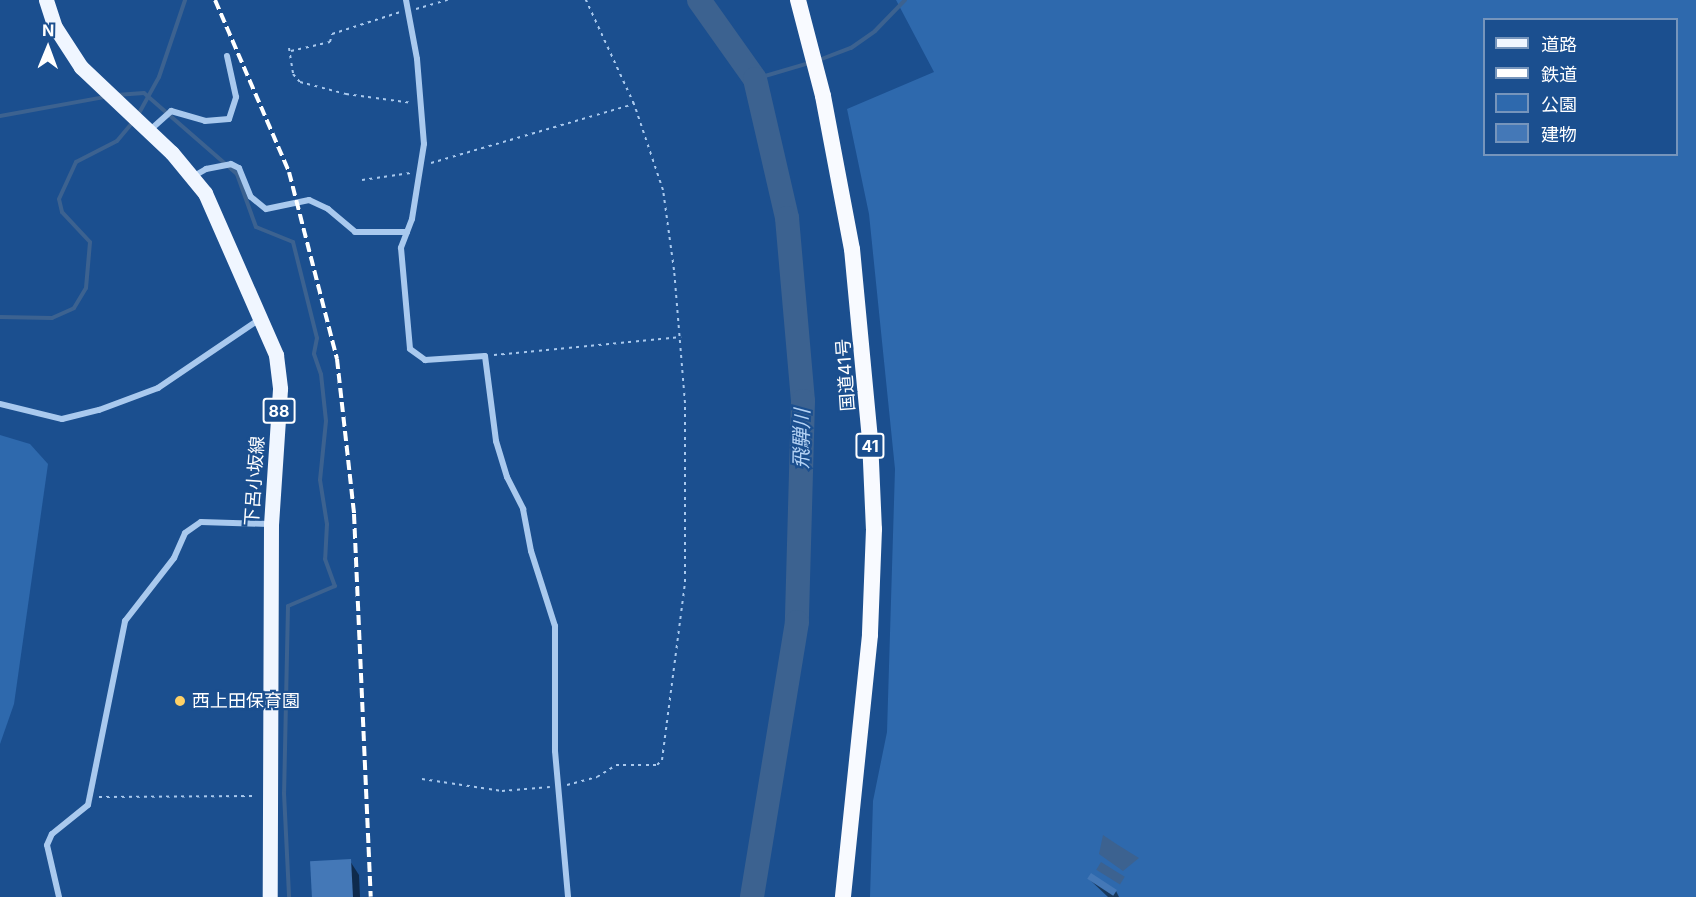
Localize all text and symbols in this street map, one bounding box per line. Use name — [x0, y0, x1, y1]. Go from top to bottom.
north arrow — [18, 18, 78, 78]
legend — [1483, 18, 1678, 156]
text: N — [42, 20, 55, 40]
text: 道路 — [1541, 34, 1577, 55]
text: 鉄道 — [1541, 64, 1577, 85]
text: 公園 — [1541, 94, 1577, 115]
text: 建物 — [1541, 124, 1577, 145]
street label: 国道41号 — [833, 338, 859, 412]
road number: 88 — [262, 398, 296, 424]
water label: 飛騨川 — [789, 409, 815, 469]
road number: 41 — [855, 433, 885, 459]
street label: 下呂小坂線 — [241, 435, 269, 527]
place label: 西上田保育園 — [192, 690, 300, 712]
marker: 西上田保育園 — [173, 694, 187, 708]

